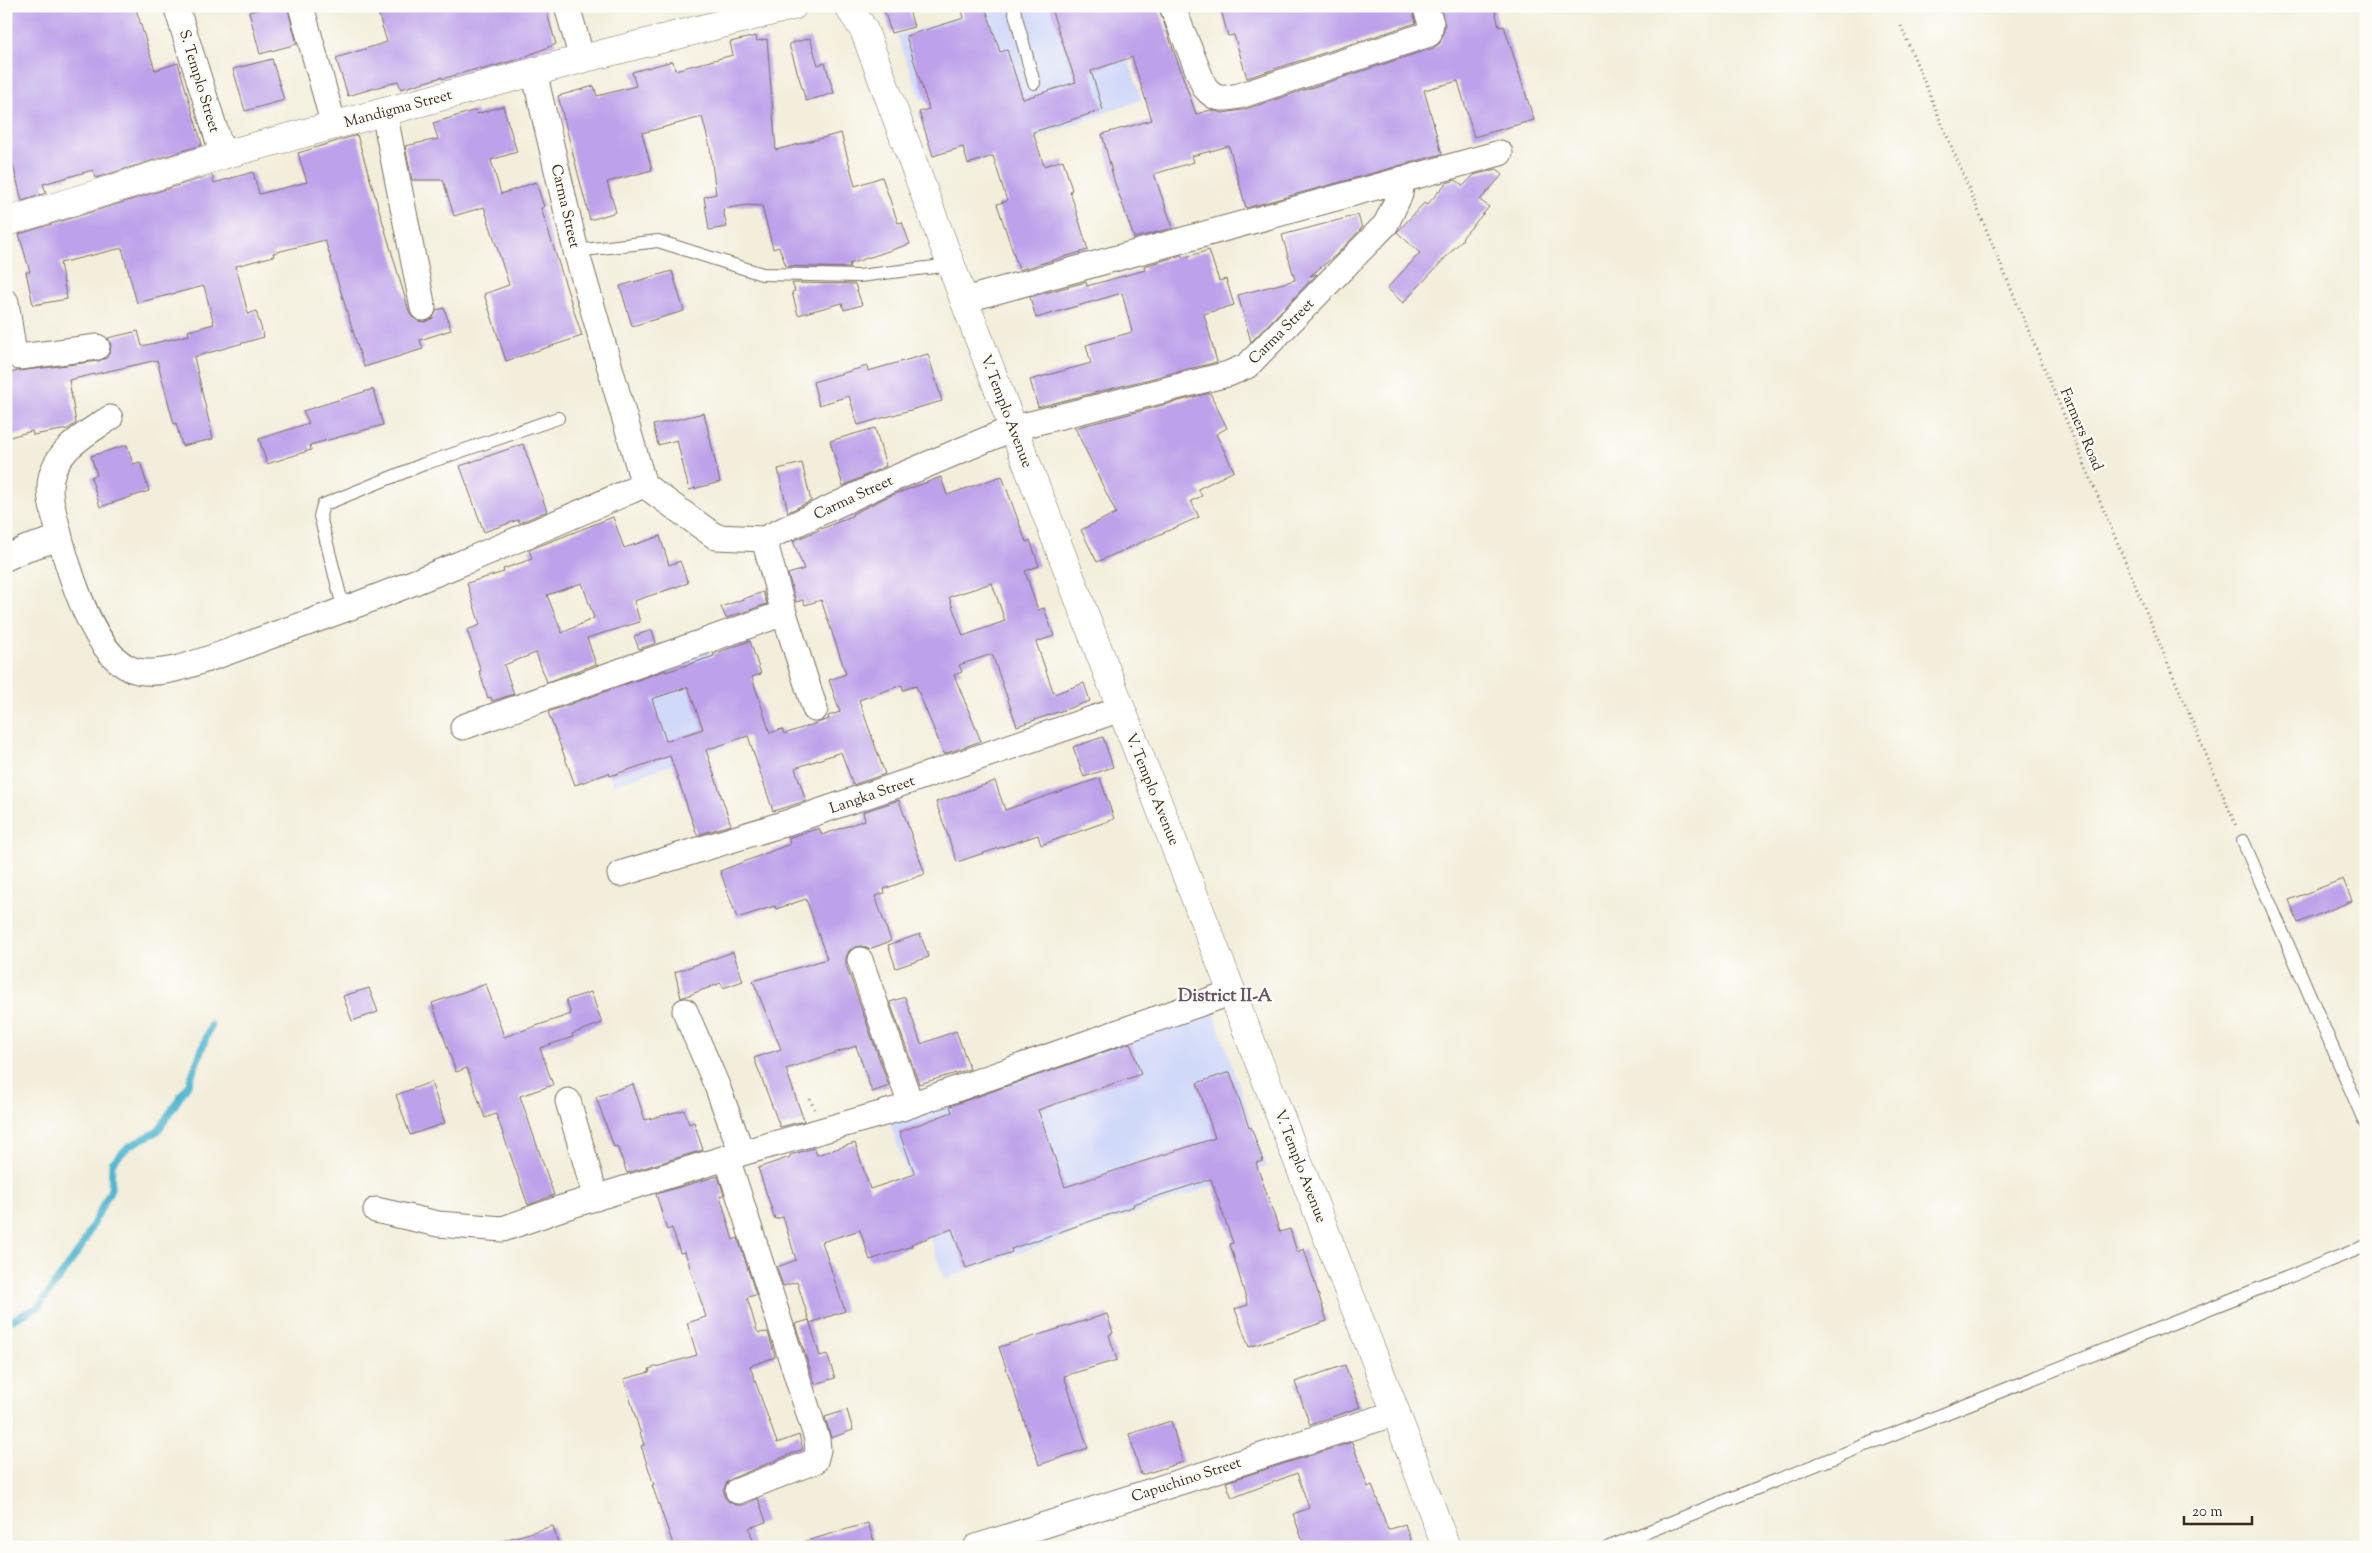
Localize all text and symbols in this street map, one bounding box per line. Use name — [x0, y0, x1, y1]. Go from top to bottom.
street label: S. Templo Street — [173, 27, 224, 135]
street label: Mandigma Street — [342, 85, 455, 134]
street label: Carma Street — [545, 162, 584, 250]
street label: Carma Street — [1244, 294, 1320, 370]
street label: V. Templo Avenue — [974, 352, 1037, 471]
street label: Farmers Road — [2054, 385, 2108, 475]
street label: Carma Street — [810, 471, 897, 526]
street label: V. Templo Avenue — [1119, 730, 1184, 849]
street label: Langka Street — [827, 771, 918, 820]
district label: District II-A — [1178, 984, 1272, 1010]
street label: V. Templo Avenue — [1268, 1107, 1331, 1226]
street label: Capuchino Street — [1129, 1453, 1244, 1508]
scale bar — [2184, 1493, 2252, 1525]
text: 20 m — [2192, 1502, 2223, 1523]

